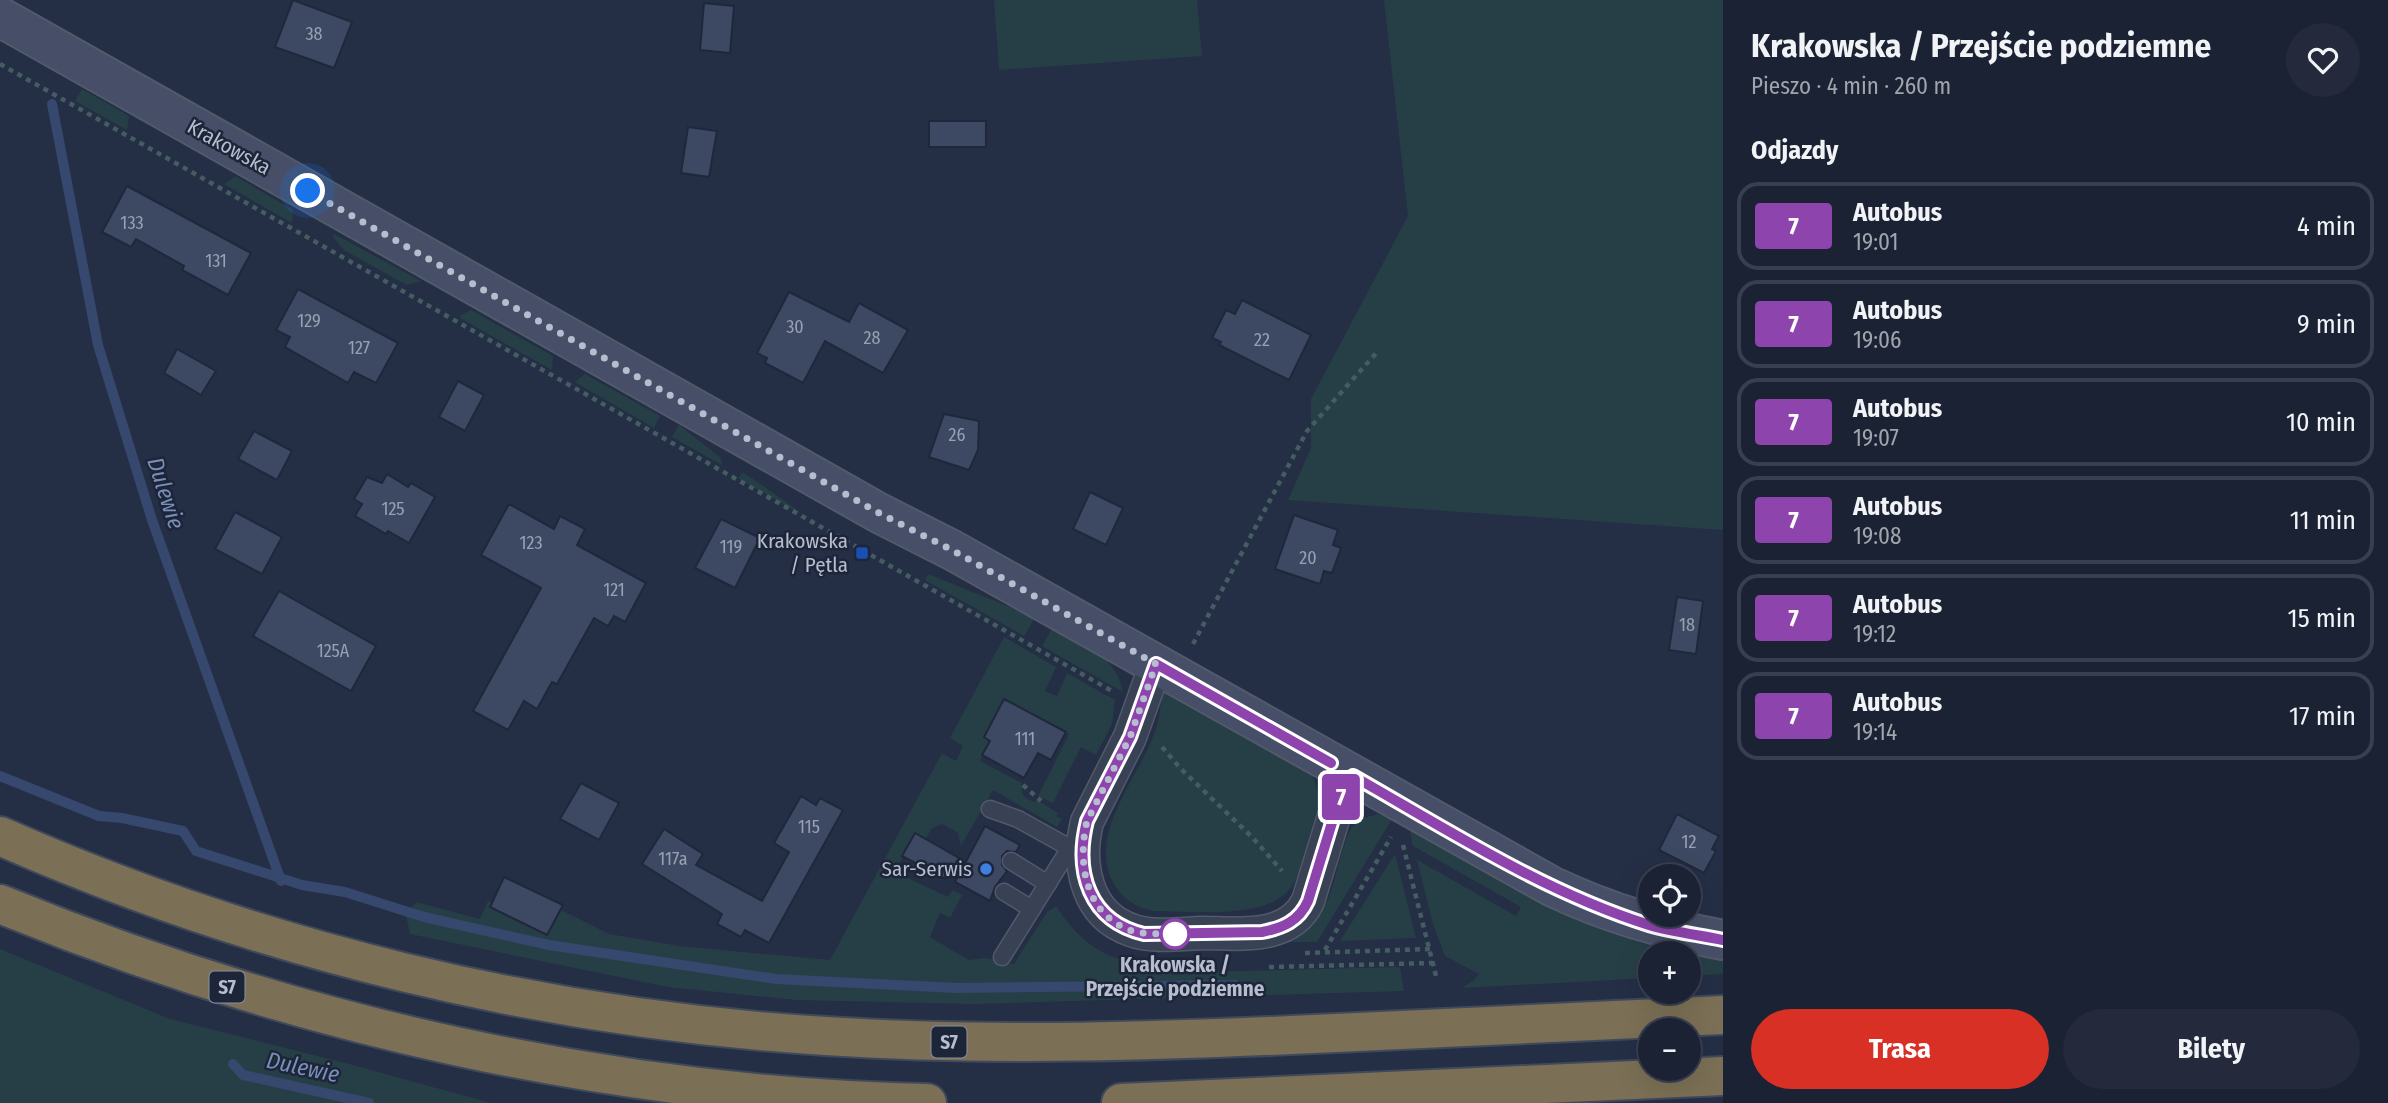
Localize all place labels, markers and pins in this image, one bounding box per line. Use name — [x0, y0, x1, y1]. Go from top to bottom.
place label: Krakowska / Pętla — [757, 528, 848, 578]
marker: Krakowska / Pętla — [854, 545, 870, 561]
place label: Sar-Serwis — [882, 856, 972, 882]
marker: Sar-Serwis — [978, 861, 994, 877]
marker: Krakowska / Przejście podziemne — [1160, 919, 1190, 949]
place label: Krakowska / Przejście podziemne — [1086, 952, 1265, 1002]

